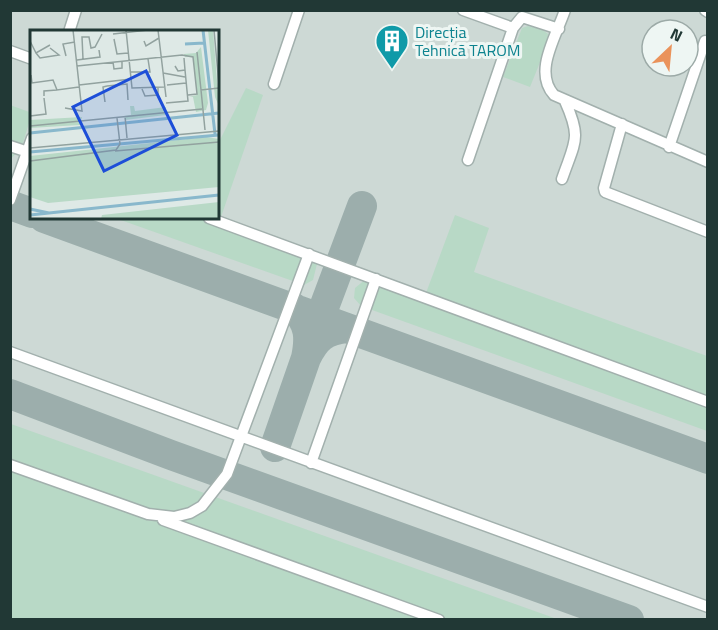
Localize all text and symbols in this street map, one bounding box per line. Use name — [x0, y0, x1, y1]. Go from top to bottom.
north arrow — [640, 18, 700, 78]
place label: Direcţia Tehnică TAROM — [415, 20, 520, 62]
text: N — [666, 21, 687, 48]
building icon: Direcţia Tehnică TAROM — [374, 23, 410, 70]
inset map — [30, 30, 219, 219]

